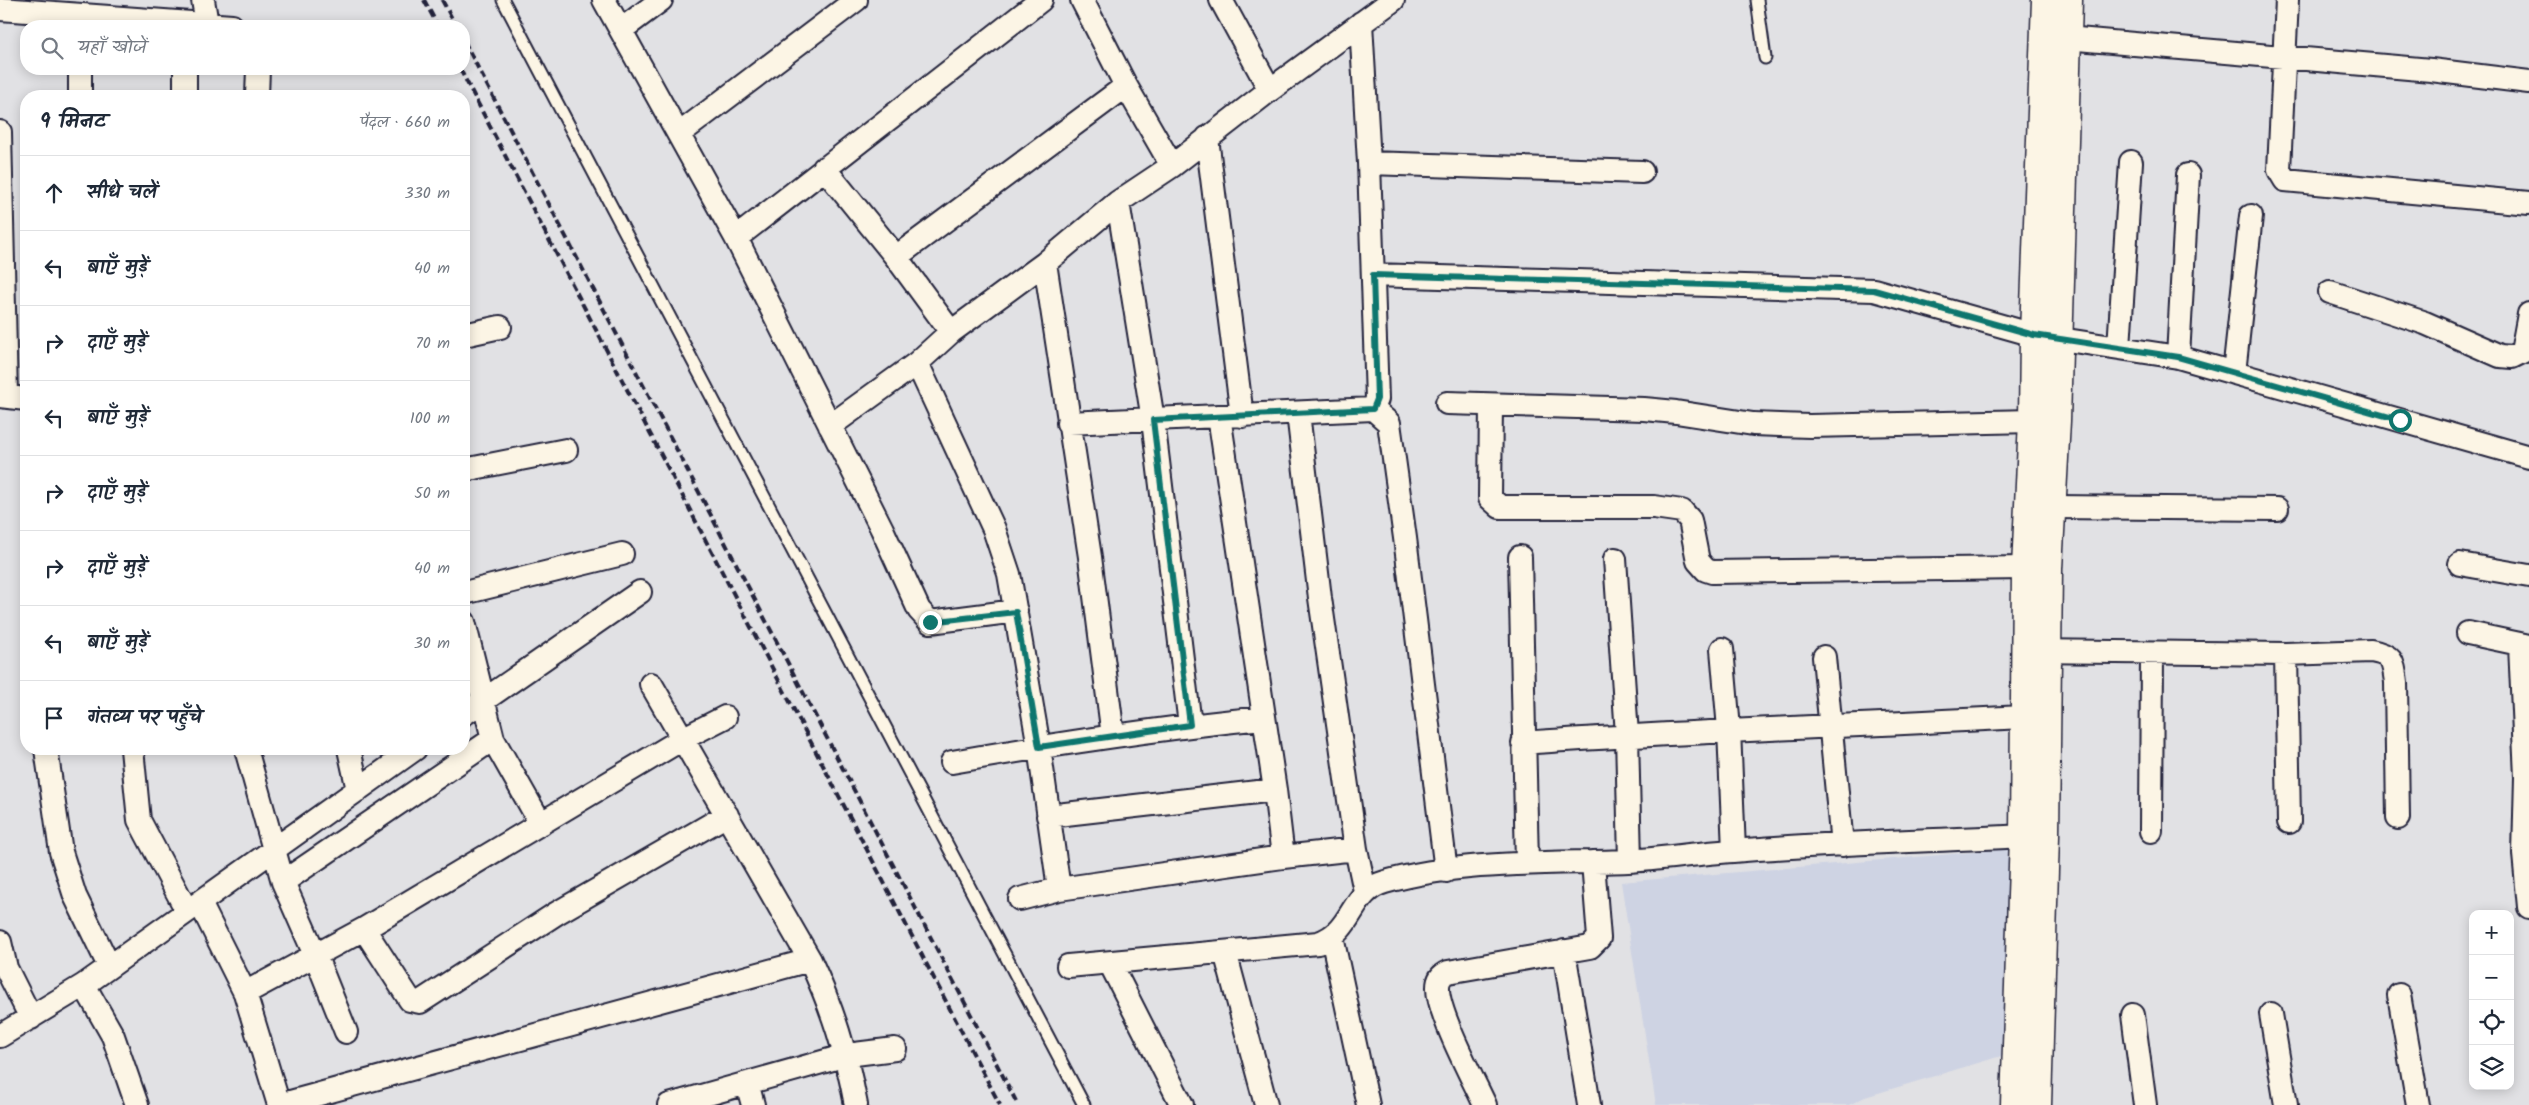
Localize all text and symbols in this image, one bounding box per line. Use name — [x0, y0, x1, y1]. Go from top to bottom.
search box — [20, 20, 470, 75]
text: यहाँ खोजें — [78, 33, 147, 63]
icon: search — [38, 34, 66, 62]
text: 9 मिनट — [40, 106, 106, 139]
text: पैदल · 660 m — [360, 110, 450, 135]
text: सीधे चलें — [87, 178, 157, 208]
icon: ahead — [40, 179, 68, 207]
text: 330 m — [405, 181, 450, 206]
text: बाएँ मुड़ें — [87, 253, 148, 283]
icon: left — [40, 254, 68, 282]
text: 40 m — [414, 256, 450, 281]
text: दाएँ मुड़ें — [87, 328, 146, 358]
icon: right — [40, 329, 68, 357]
text: 70 m — [415, 331, 450, 356]
text: बाएँ मुड़ें — [87, 403, 148, 433]
icon: left — [40, 404, 68, 432]
text: 100 m — [410, 406, 450, 431]
route start — [2389, 409, 2412, 432]
text: दाएँ मुड़ें — [87, 478, 146, 508]
icon: right — [40, 479, 68, 507]
text: 50 m — [414, 481, 450, 506]
text: दाएँ मुड़ें — [87, 553, 146, 583]
icon: right — [40, 554, 68, 582]
text: 40 m — [414, 556, 450, 581]
route end — [919, 611, 942, 634]
text: बाएँ मुड़ें — [87, 628, 148, 658]
icon: left — [40, 629, 68, 657]
text: 30 m — [414, 631, 450, 656]
text: गंतव्य पर पहुँचे — [87, 703, 202, 733]
icon: arrive — [40, 704, 68, 732]
map controls — [2469, 910, 2514, 1090]
button: + — [2469, 910, 2514, 955]
button: − — [2469, 955, 2514, 1000]
button: locate — [2469, 1000, 2514, 1045]
button: layers — [2469, 1045, 2514, 1090]

